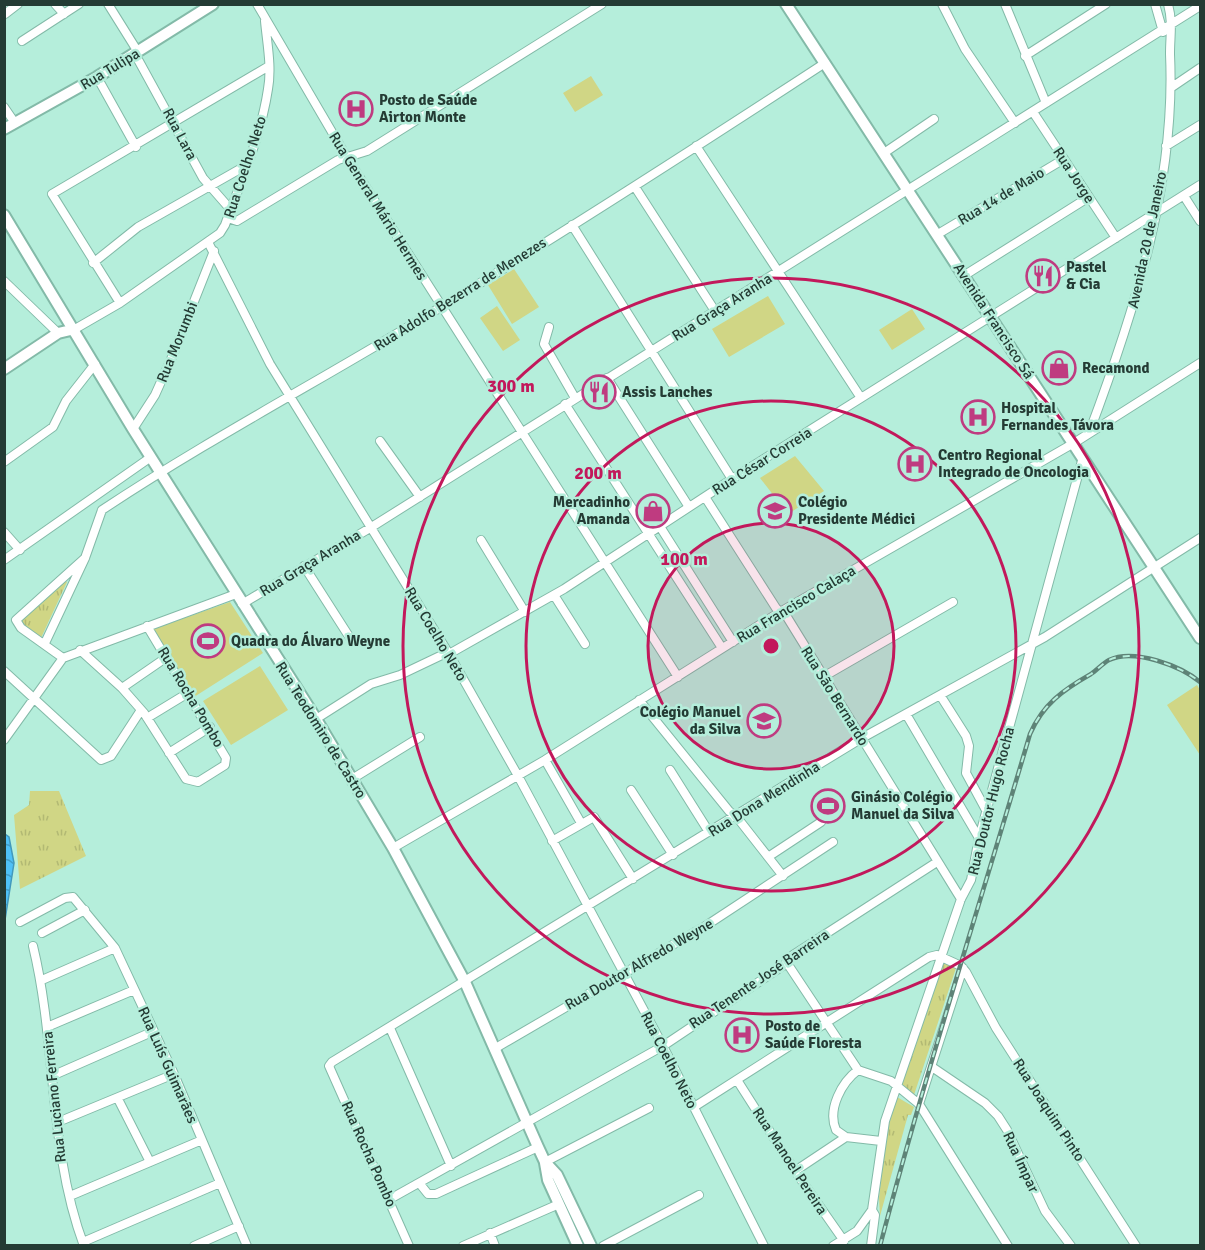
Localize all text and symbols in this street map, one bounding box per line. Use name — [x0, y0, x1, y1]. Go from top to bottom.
street label: Rua Tulipa — [77, 44, 143, 94]
hospital icon: Posto de Saúde Airton Monte — [338, 91, 374, 127]
place label: Posto de Saúde Airton Monte — [379, 91, 477, 126]
street label: Rua Lara — [159, 105, 201, 163]
street label: Rua Coelho Neto — [220, 113, 270, 220]
street label: Rua General Mário Hermes — [325, 129, 431, 284]
street label: Rua Jorge — [1049, 144, 1099, 206]
street label: Rua 14 de Maio — [955, 163, 1048, 229]
street label: Avenida 20 de Janeiro — [1124, 170, 1170, 310]
street label: Rua Adolfo Bezerra de Menezes — [370, 233, 550, 355]
restaurant icon: Pastel & Cia — [1025, 258, 1061, 294]
place label: Pastel & Cia — [1066, 258, 1107, 293]
street label: Avenida Francisco Sá — [950, 260, 1038, 382]
street label: Rua Graça Aranha — [669, 269, 775, 345]
street label: Rua Morumbi — [153, 299, 201, 385]
shop icon: Recamond — [1041, 350, 1077, 386]
place label: Recamond — [1082, 359, 1150, 377]
restaurant icon: Assis Lanches — [581, 374, 617, 410]
text: 300 m — [487, 375, 535, 397]
place label: Assis Lanches — [622, 383, 713, 401]
hospital icon: Hospital Fernandes Távora — [960, 399, 996, 435]
place label: Hospital Fernandes Távora — [1001, 399, 1114, 434]
street label: Rua César Correia — [709, 423, 815, 499]
hospital icon: Centro Regional Integrado de Oncologia — [897, 446, 933, 482]
place label: Centro Regional Integrado de Oncologia — [938, 446, 1089, 481]
text: 200 m — [574, 462, 622, 484]
place label: Mercadinho Amanda — [553, 493, 630, 528]
shop icon: Mercadinho Amanda — [635, 493, 671, 529]
school or university icon: Colégio Presidente Médici — [757, 493, 793, 529]
place label: Colégio Presidente Médici — [798, 493, 915, 528]
street label: Rua Graça Aranha — [256, 526, 364, 600]
text: 100 m — [660, 548, 708, 570]
street label: Rua Francisco Calaça — [733, 561, 859, 647]
street label: Rua Coelho Neto — [401, 584, 471, 684]
sports icon: Quadra do Álvaro Weyne — [190, 623, 226, 659]
place label: Quadra do Álvaro Weyne — [231, 631, 390, 650]
centre of rings — [761, 636, 781, 656]
street label: Rua Rocha Pombo — [154, 643, 228, 751]
street label: Rua São Bernardo — [797, 643, 873, 749]
street label: Rua Teodomiro de Castro — [272, 658, 370, 802]
place label: Colégio Manuel da Silva — [640, 703, 741, 738]
school or university icon: Colégio Manuel da Silva — [746, 703, 782, 739]
street label: Rua Doutor Hugo Rocha — [964, 725, 1018, 877]
street label: Rua Dona Mendinha — [705, 757, 823, 841]
sports icon: Ginásio Colégio Manuel da Silva — [810, 788, 846, 824]
place label: Ginásio Colégio Manuel da Silva — [851, 788, 955, 823]
street label: Rua Doutor Alfredo Weyne — [562, 914, 716, 1014]
street label: Rua Tenente José Barreira — [686, 925, 832, 1033]
street label: Rua Luís Guimarães — [134, 1004, 202, 1127]
street label: Rua Coelho Neto — [637, 1009, 701, 1112]
hospital icon: Posto de Saúde Floresta — [724, 1017, 760, 1053]
place label: Posto de Saúde Floresta — [765, 1017, 862, 1052]
street label: Rua Luciano Ferreira — [38, 1030, 70, 1164]
street label: Rua Joaquim Pinto — [1009, 1055, 1089, 1165]
street label: Rua Rocha Pombo — [338, 1098, 401, 1210]
street label: Rua Manoel Pereira — [749, 1104, 831, 1218]
street label: Rua Ímpar — [999, 1128, 1044, 1196]

